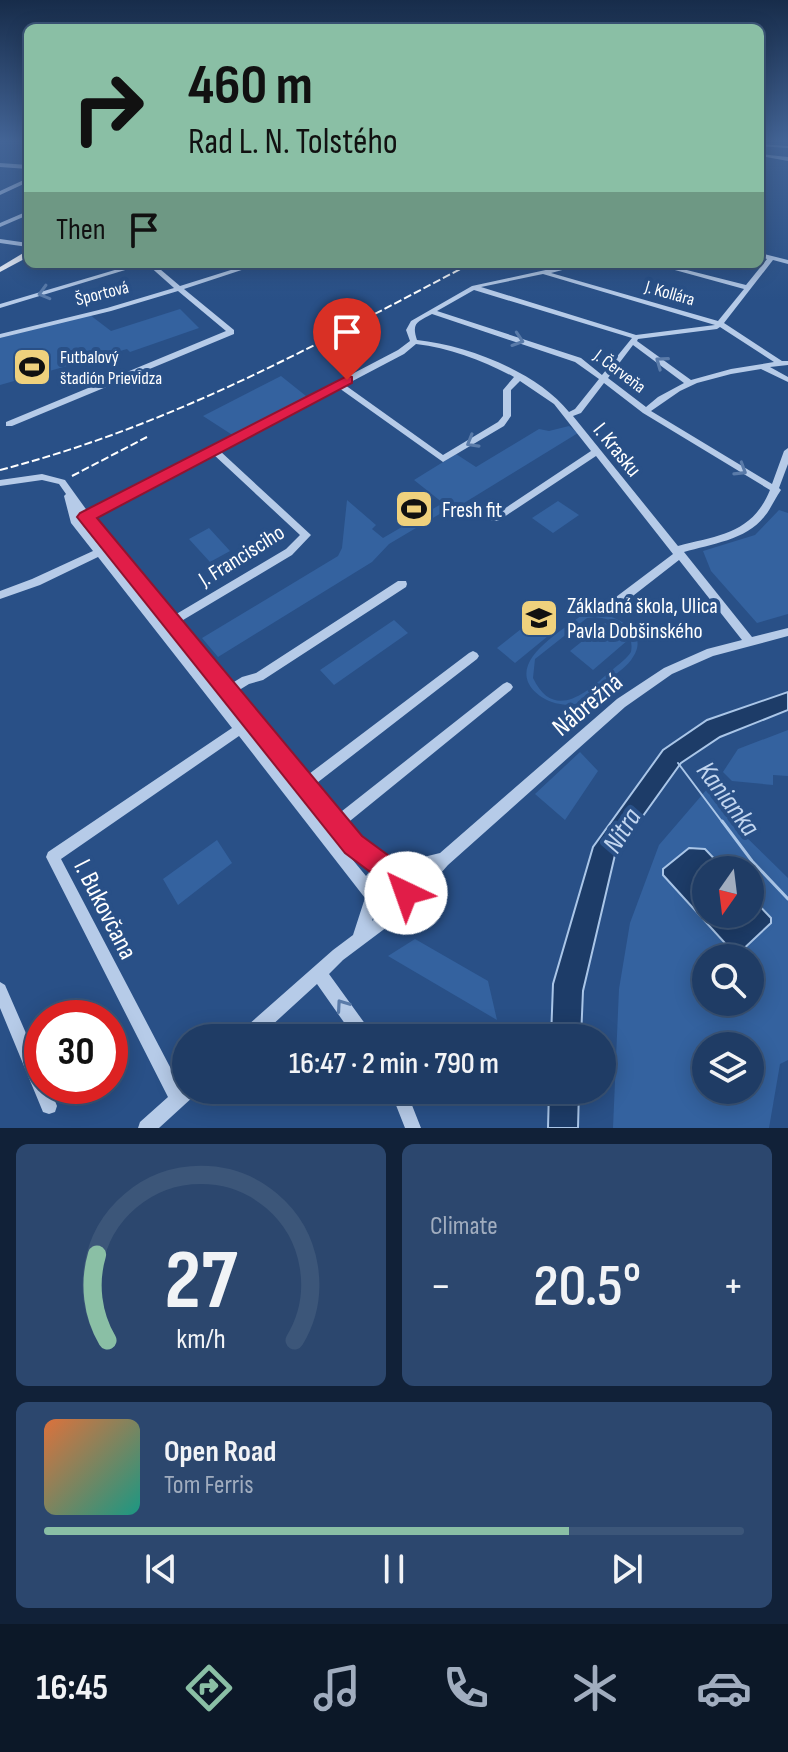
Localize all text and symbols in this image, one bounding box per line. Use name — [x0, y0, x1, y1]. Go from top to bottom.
text: 460 m — [188, 53, 313, 120]
icon: right — [56, 56, 160, 160]
text: Rad L. N. Tolstého — [188, 121, 398, 164]
icon: arrive — [122, 208, 166, 252]
text: Then — [56, 212, 106, 248]
street label: J. Kollára — [642, 276, 697, 311]
street label: Športová — [73, 277, 131, 310]
one-way arrow — [38, 284, 51, 300]
pin — [313, 298, 381, 380]
icon: arrive — [325, 310, 369, 354]
one-way arrow — [511, 331, 524, 347]
street label: J. Červeňa — [589, 345, 650, 398]
sports icon: Futbalový štadión Prievidza — [11, 346, 53, 388]
place label: Futbalový štadión Prievidza — [60, 347, 162, 389]
one-way arrow — [655, 357, 669, 372]
street label: I. Krasku — [587, 417, 647, 482]
one-way arrow — [466, 432, 481, 448]
one-way arrow — [732, 461, 747, 476]
sports icon: Fresh fit — [393, 488, 435, 530]
place label: Fresh fit — [442, 497, 503, 524]
street label: J. Francisciho — [193, 519, 290, 594]
place label: Základná škola, Ulica Pavla Dobšinského — [567, 593, 718, 645]
school or university icon: Základná škola, Ulica Pavla Dobšinského — [518, 597, 560, 639]
street label: Nábrežná — [547, 667, 629, 743]
water label: Kanianka — [689, 755, 767, 843]
water label: Nitra — [596, 802, 649, 859]
position arrow — [364, 851, 448, 935]
street label: I. Bukovčana — [66, 855, 143, 965]
north arrow — [692, 856, 764, 928]
map controls — [692, 856, 764, 1104]
button: search — [692, 944, 764, 1016]
speed limit sign: 30 — [24, 1000, 128, 1104]
one-way arrow — [337, 1000, 352, 1014]
button: layers — [692, 1032, 764, 1104]
text: 16:47 · 2 min · 790 m — [289, 1046, 499, 1082]
text: Climate — [430, 1211, 498, 1242]
text: 27 — [165, 1232, 238, 1332]
text: 20.5° — [533, 1251, 641, 1323]
text: − — [430, 1260, 452, 1313]
text: + — [722, 1260, 744, 1313]
text: km/h — [176, 1322, 226, 1357]
text: Open Road — [164, 1434, 276, 1470]
text: Tom Ferris — [164, 1470, 254, 1501]
icon: previous — [139, 1547, 183, 1591]
icon: pause — [372, 1547, 416, 1591]
icon: next — [605, 1547, 649, 1591]
icon: directions — [181, 1660, 237, 1716]
icon: music — [309, 1660, 365, 1716]
icon: phone — [438, 1660, 494, 1716]
icon: climate — [567, 1660, 623, 1716]
icon: car — [696, 1660, 752, 1716]
text: 16:45 — [36, 1667, 108, 1710]

